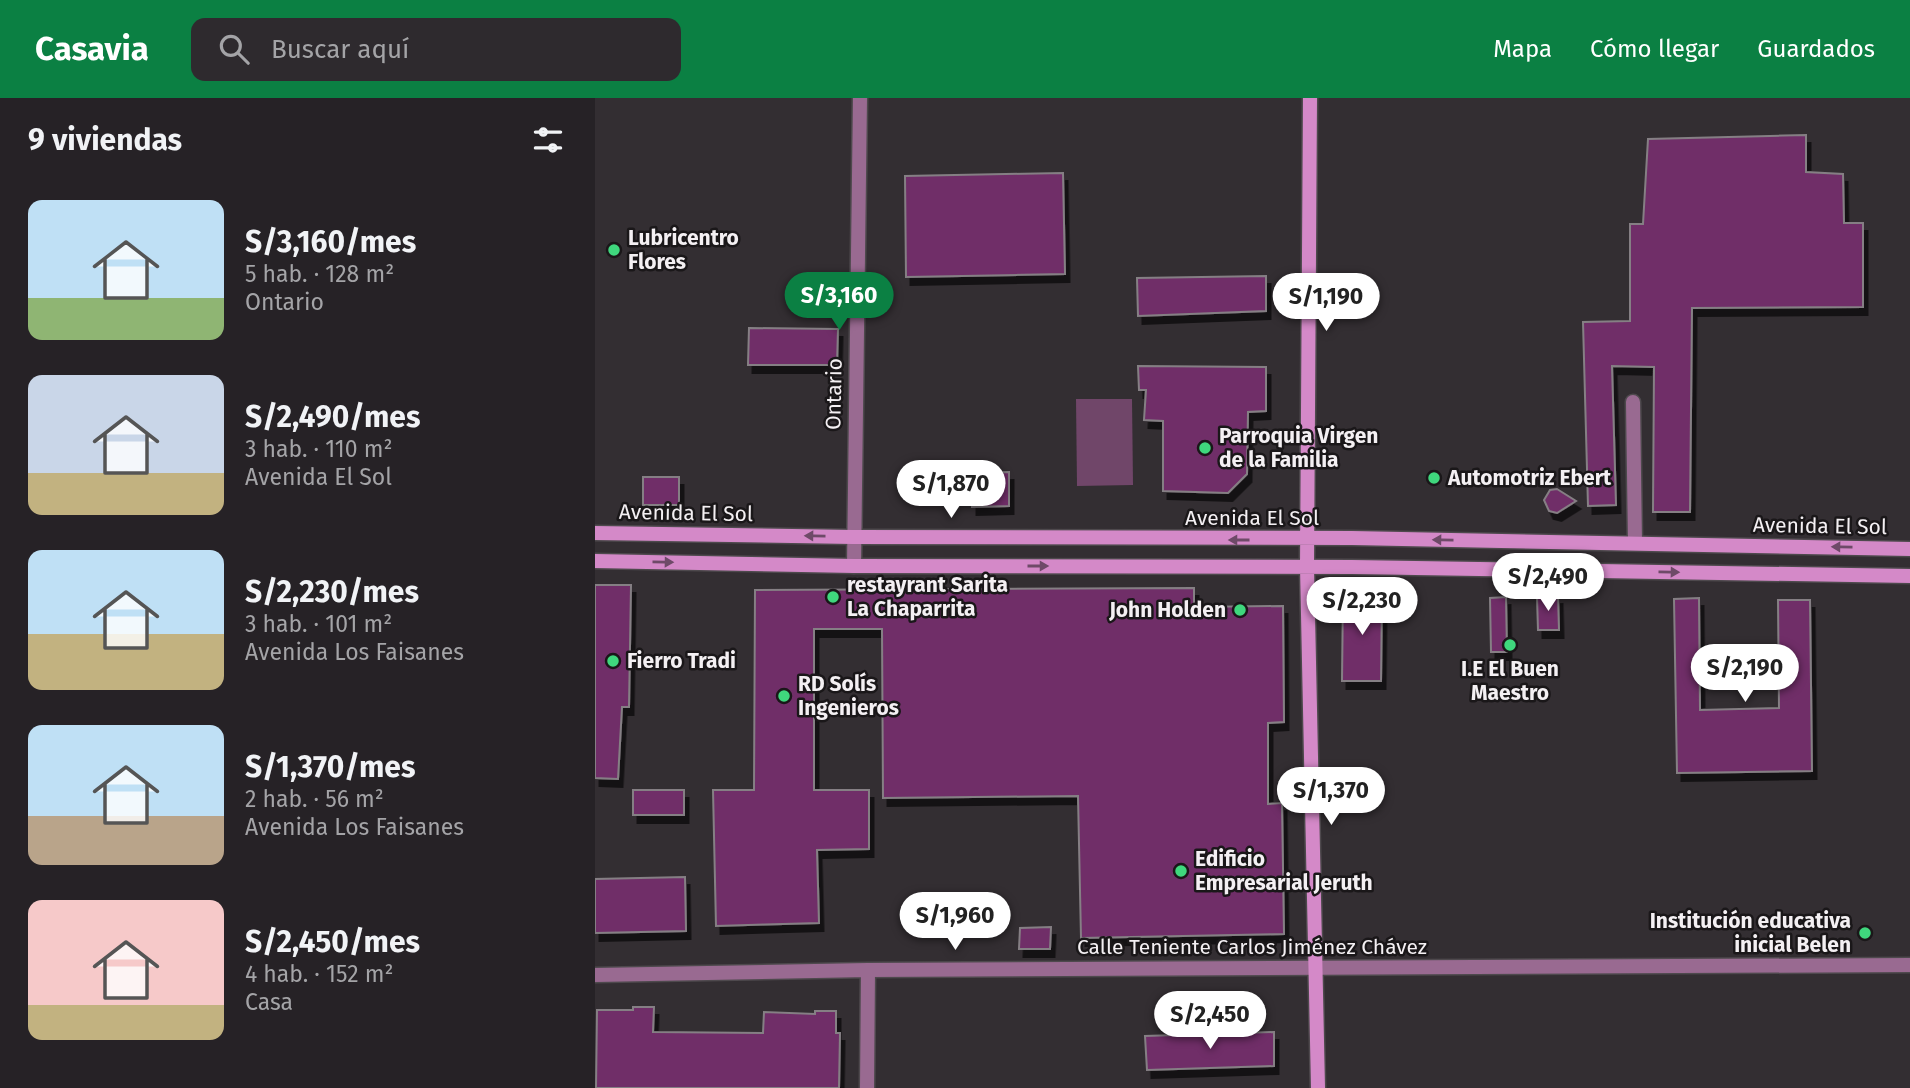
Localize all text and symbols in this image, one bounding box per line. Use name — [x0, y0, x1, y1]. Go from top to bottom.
search box — [191, 18, 681, 81]
text: Casavia — [35, 29, 149, 69]
icon: search — [215, 30, 253, 68]
text: Buscar aquí — [271, 34, 409, 65]
text: Mapa — [1493, 35, 1552, 63]
text: Cómo llegar — [1590, 35, 1719, 63]
text: Guardados — [1757, 35, 1875, 63]
icon: filters — [529, 121, 567, 159]
text: 9 viviendas — [28, 122, 182, 158]
text: S/3,160/mes — [245, 224, 416, 260]
place label: Lubricentro Flores — [628, 225, 739, 275]
icon: home — [84, 228, 168, 312]
marker: Lubricentro Flores — [606, 242, 622, 258]
text: 5 hab. · 128 m² — [245, 260, 394, 288]
pin: S/3,160 — [774, 272, 904, 332]
pin: S/1,190 — [1261, 274, 1391, 333]
text: S/3,160 — [801, 281, 877, 309]
text: S/1,190 — [1289, 282, 1363, 310]
text: Ontario — [245, 288, 324, 316]
street label: Ontario — [820, 358, 848, 430]
text: S/2,490/mes — [245, 399, 420, 435]
icon: home — [84, 403, 168, 487]
place label: Parroquia Virgen de la Familia — [1219, 423, 1378, 473]
text: 3 hab. · 110 m² — [245, 435, 393, 463]
marker: Parroquia Virgen de la Familia — [1197, 440, 1213, 456]
pin: S/1,870 — [886, 460, 1016, 520]
text: Avenida El Sol — [245, 463, 392, 491]
place label: Automotriz Ebert — [1447, 465, 1612, 491]
text: S/1,870 — [913, 469, 989, 497]
marker: Automotriz Ebert — [1426, 470, 1442, 486]
street label: Avenida El Sol — [619, 499, 753, 527]
street label: Avenida El Sol — [1185, 505, 1319, 531]
street label: Avenida El Sol — [1753, 512, 1887, 540]
one-way arrow — [804, 531, 826, 542]
one-way arrow — [1227, 534, 1249, 546]
one-way arrow — [1432, 534, 1454, 546]
one-way arrow — [1831, 542, 1853, 553]
pin: S/2,490 — [1483, 554, 1613, 613]
one-way arrow — [652, 557, 674, 568]
one-way arrow — [1027, 560, 1049, 572]
text: S/2,490 — [1508, 562, 1588, 590]
one-way arrow — [1658, 567, 1680, 578]
place label: restayrant Sarita La Chaparrita — [847, 572, 1008, 622]
text: S/2,230/mes — [245, 574, 419, 610]
icon: home — [84, 578, 168, 662]
pin: S/2,230 — [1297, 578, 1427, 637]
text: S/2,230 — [1323, 586, 1401, 614]
marker: restayrant Sarita La Chaparrita — [825, 589, 841, 605]
place label: John Holden — [1108, 597, 1226, 623]
marker: John Holden — [1232, 602, 1248, 618]
text: 3 hab. · 101 m² — [245, 610, 392, 638]
marker: I.E El Buen Maestro — [1502, 637, 1518, 653]
text: Avenida Los Faisanes — [245, 638, 464, 666]
pin: S/2,190 — [1680, 644, 1810, 704]
place label: Fierro Tradi — [627, 648, 736, 674]
marker: Fierro Tradi — [605, 653, 621, 669]
text: S/2,190 — [1707, 653, 1783, 681]
place label: I.E El Buen Maestro — [1461, 656, 1559, 706]
place label: RD Solís Ingenieros — [798, 671, 899, 721]
marker: RD Solís Ingenieros — [776, 688, 792, 704]
text: S/1,370/mes — [245, 749, 415, 785]
icon: home — [84, 753, 168, 837]
pin: S/1,370 — [1266, 768, 1396, 827]
text: S/1,370 — [1293, 776, 1369, 804]
text: 2 hab. · 56 m² — [245, 785, 384, 813]
text: Avenida Los Faisanes — [245, 813, 464, 841]
place label: Edificio Empresarial Jeruth — [1195, 846, 1373, 896]
marker: Edificio Empresarial Jeruth — [1173, 863, 1189, 879]
pin: S/1,960 — [890, 892, 1020, 952]
text: S/1,960 — [916, 901, 994, 929]
place label: Institución educativa inicial Belen — [1650, 908, 1851, 958]
text: S/2,450/mes — [245, 924, 420, 960]
marker: Institución educativa inicial Belen — [1857, 925, 1873, 941]
icon: home — [84, 928, 168, 1012]
street label: Calle Teniente Carlos Jiménez Chávez — [1077, 934, 1427, 960]
text: 4 hab. · 152 m² — [245, 960, 393, 988]
text: Casa — [245, 988, 293, 1016]
pin: S/2,450 — [1145, 992, 1275, 1051]
text: S/2,450 — [1170, 1000, 1250, 1028]

